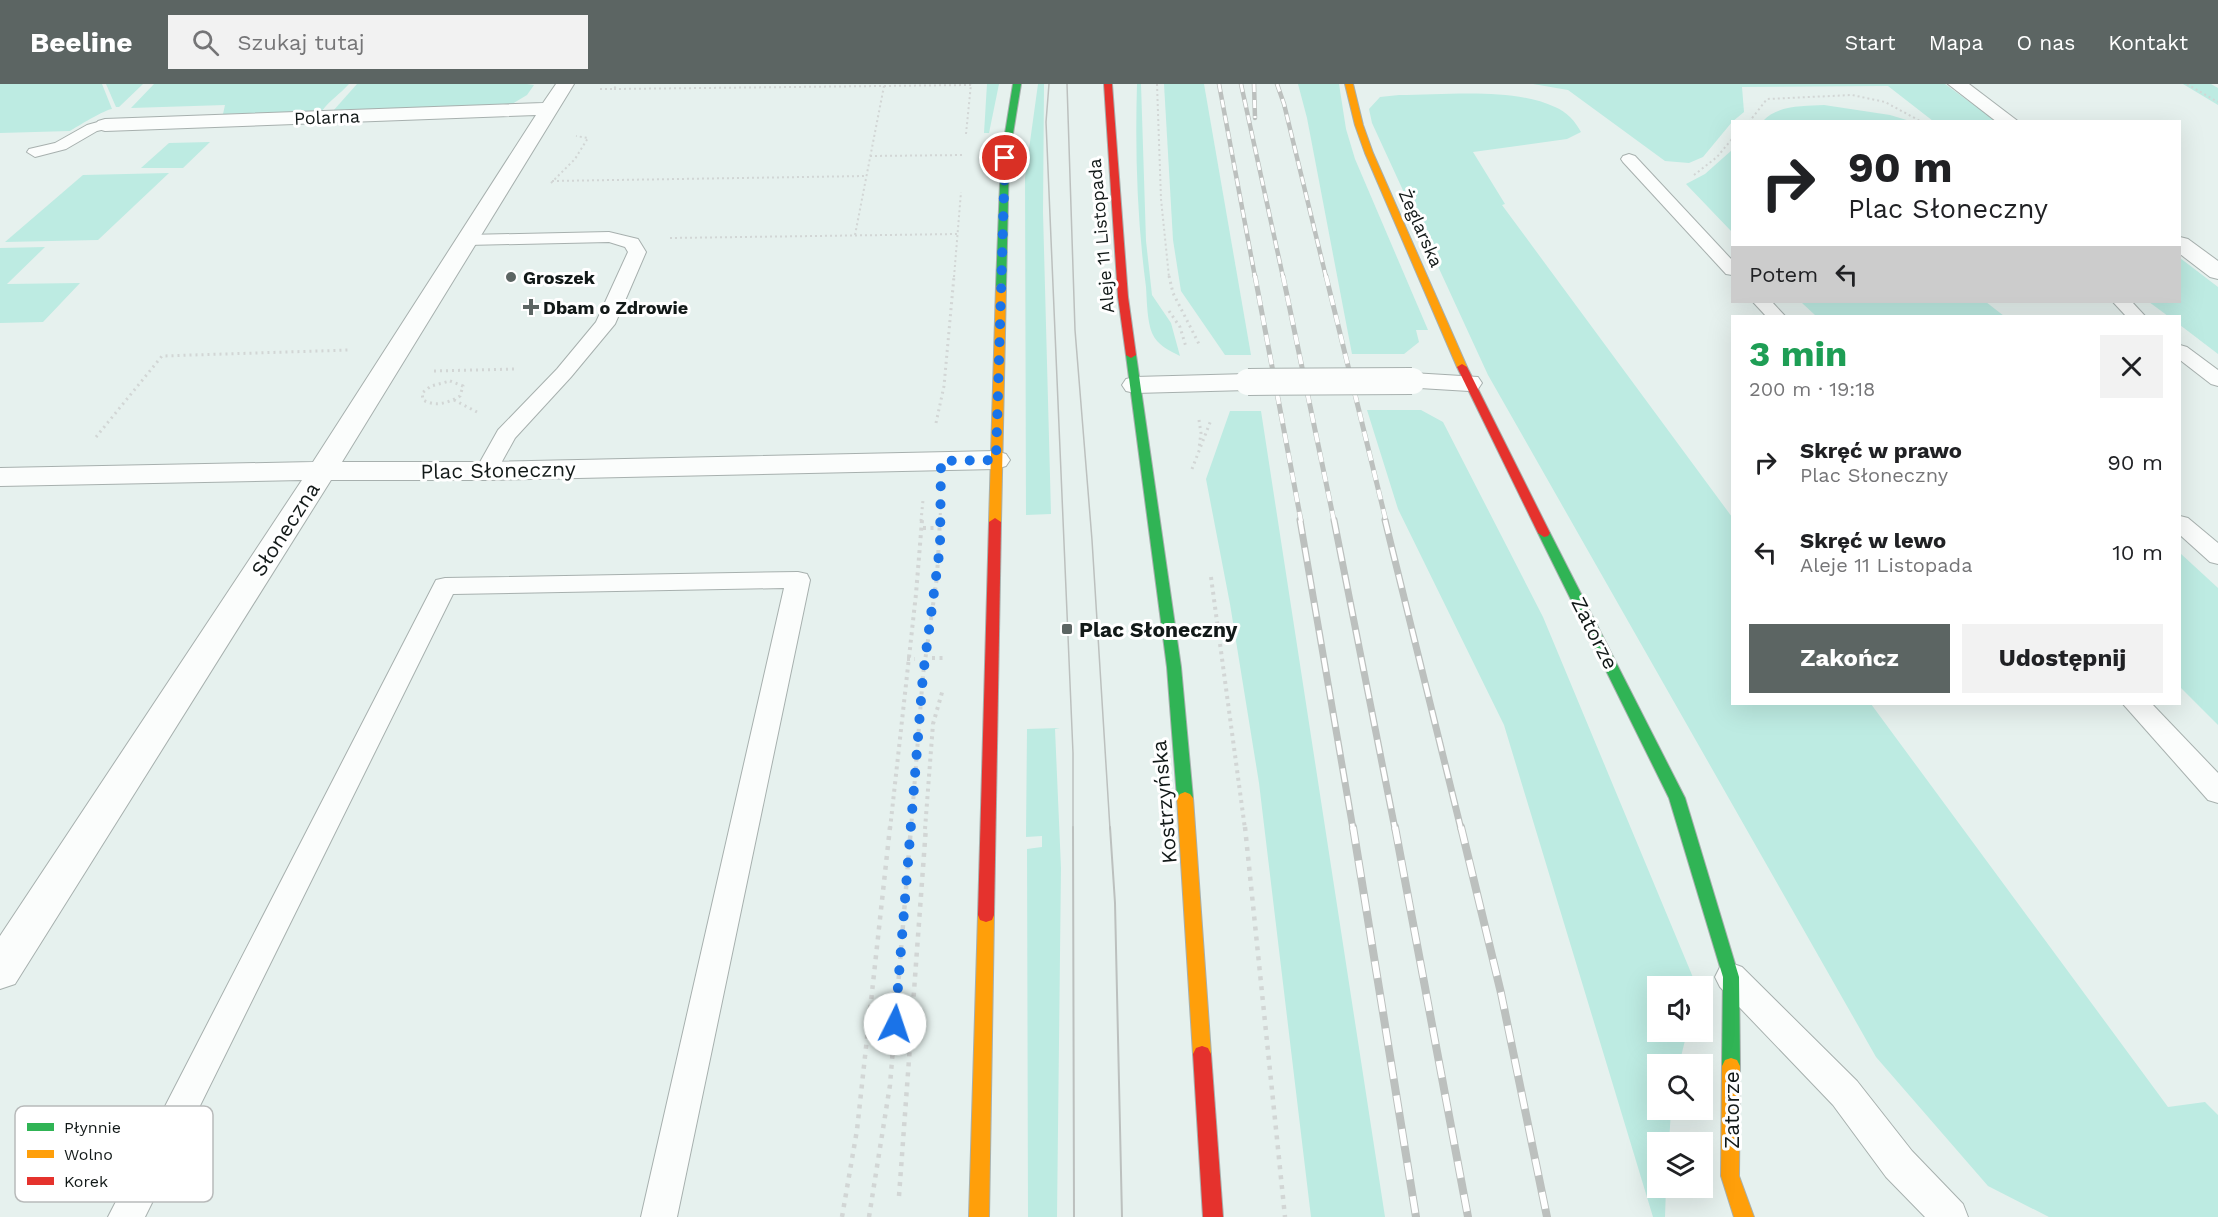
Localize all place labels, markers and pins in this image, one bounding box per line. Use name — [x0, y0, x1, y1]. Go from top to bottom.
pin — [979, 132, 1030, 183]
place label: Groszek — [523, 267, 596, 288]
marker: Groszek — [504, 270, 518, 284]
place label: Dbam o Zdrowie — [543, 297, 688, 318]
marker: Dbam o Zdrowie — [524, 300, 538, 314]
place label: Plac Słoneczny — [1079, 617, 1237, 642]
marker: Plac Słoneczny — [1060, 622, 1074, 636]

